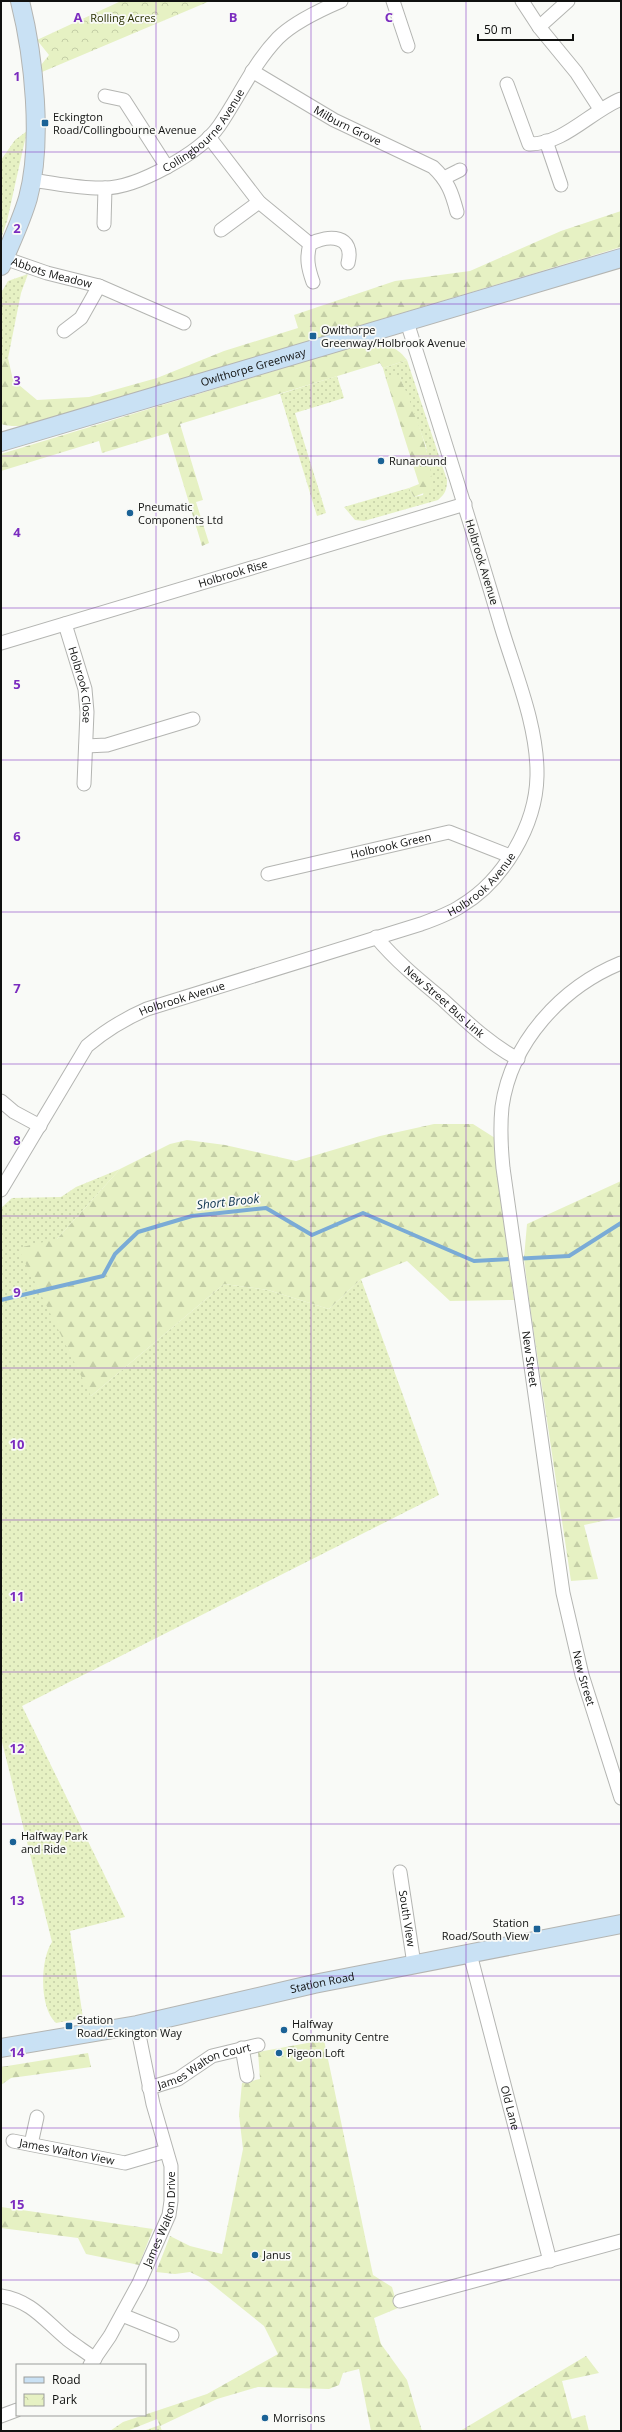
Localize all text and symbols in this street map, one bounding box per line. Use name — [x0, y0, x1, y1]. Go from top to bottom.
text: A — [74, 8, 83, 26]
text: B — [229, 8, 238, 26]
text: C — [385, 8, 393, 26]
park label: Rolling Acres — [90, 10, 156, 25]
scale bar — [478, 16, 573, 42]
text: 50 m — [484, 21, 512, 38]
text: 1 — [13, 67, 21, 85]
street label: Collingbourne Avenue — [159, 86, 247, 175]
street label: Milburn Grove — [311, 102, 384, 148]
place label: Eckington Road/Collingbourne Avenue — [53, 109, 197, 137]
marker: Eckington Road/Collingbourne Avenue — [40, 118, 50, 128]
text: 2 — [13, 219, 21, 237]
street label: Abbots Meadow — [10, 253, 94, 291]
place label: Owlthorpe Greenway/Holbrook Avenue — [321, 322, 466, 350]
marker: Owlthorpe Greenway/Holbrook Avenue — [308, 331, 318, 341]
street label: Owlthorpe Greenway — [198, 344, 308, 389]
text: 3 — [13, 371, 21, 389]
place label: Runaround — [389, 453, 447, 468]
marker: Runaround — [376, 456, 386, 466]
place label: Pneumatic Components Ltd — [138, 499, 223, 527]
marker: Pneumatic Components Ltd — [125, 508, 135, 518]
street label: Holbrook Avenue — [462, 517, 503, 607]
text: 4 — [13, 523, 21, 541]
street label: Holbrook Rise — [196, 556, 269, 591]
street label: Holbrook Close — [65, 644, 95, 723]
text: 5 — [13, 675, 21, 693]
text: 6 — [13, 827, 21, 845]
street label: Holbrook Green — [349, 828, 432, 862]
street label: Holbrook Avenue — [444, 849, 518, 920]
street label: New Street Bus Link — [401, 962, 488, 1041]
street label: Holbrook Avenue — [136, 977, 226, 1019]
text: 7 — [13, 979, 21, 997]
text: 8 — [13, 1131, 21, 1149]
water label: Short Brook — [196, 1190, 261, 1213]
text: 9 — [13, 1283, 21, 1301]
street label: New Street — [519, 1330, 542, 1388]
text: 10 — [10, 1435, 24, 1453]
text: 11 — [10, 1587, 24, 1605]
street label: New Street — [570, 1649, 599, 1707]
text: 12 — [10, 1739, 25, 1757]
place label: Halfway Park and Ride — [21, 1828, 88, 1856]
marker: Halfway Park and Ride — [8, 1837, 18, 1847]
street label: South View — [396, 1889, 419, 1948]
text: 13 — [10, 1891, 24, 1909]
place label: Station Road/South View — [442, 1915, 529, 1943]
marker: Station Road/South View — [532, 1924, 542, 1934]
street label: Station Road — [289, 1968, 356, 1996]
place label: Station Road/Eckington Way — [77, 2012, 182, 2040]
place label: Halfway Community Centre — [292, 2016, 389, 2044]
marker: Station Road/Eckington Way — [64, 2021, 74, 2031]
marker: Halfway Community Centre — [279, 2025, 289, 2035]
street label: James Walton Court — [154, 2039, 252, 2092]
text: 14 — [10, 2043, 25, 2061]
place label: Pigeon Loft — [287, 2045, 345, 2060]
marker: Pigeon Loft — [274, 2048, 284, 2058]
street label: Old Lane — [498, 2084, 524, 2132]
street label: James Walton View — [17, 2134, 116, 2168]
street label: James Walton Drive — [139, 2171, 178, 2270]
text: 15 — [10, 2195, 24, 2213]
place label: Janus — [262, 2247, 291, 2262]
marker: Janus — [250, 2250, 260, 2260]
legend — [16, 2364, 146, 2416]
text: Road — [52, 2371, 81, 2388]
text: Park — [52, 2391, 78, 2408]
place label: Morrisons — [273, 2410, 325, 2425]
marker: Morrisons — [260, 2413, 270, 2423]

